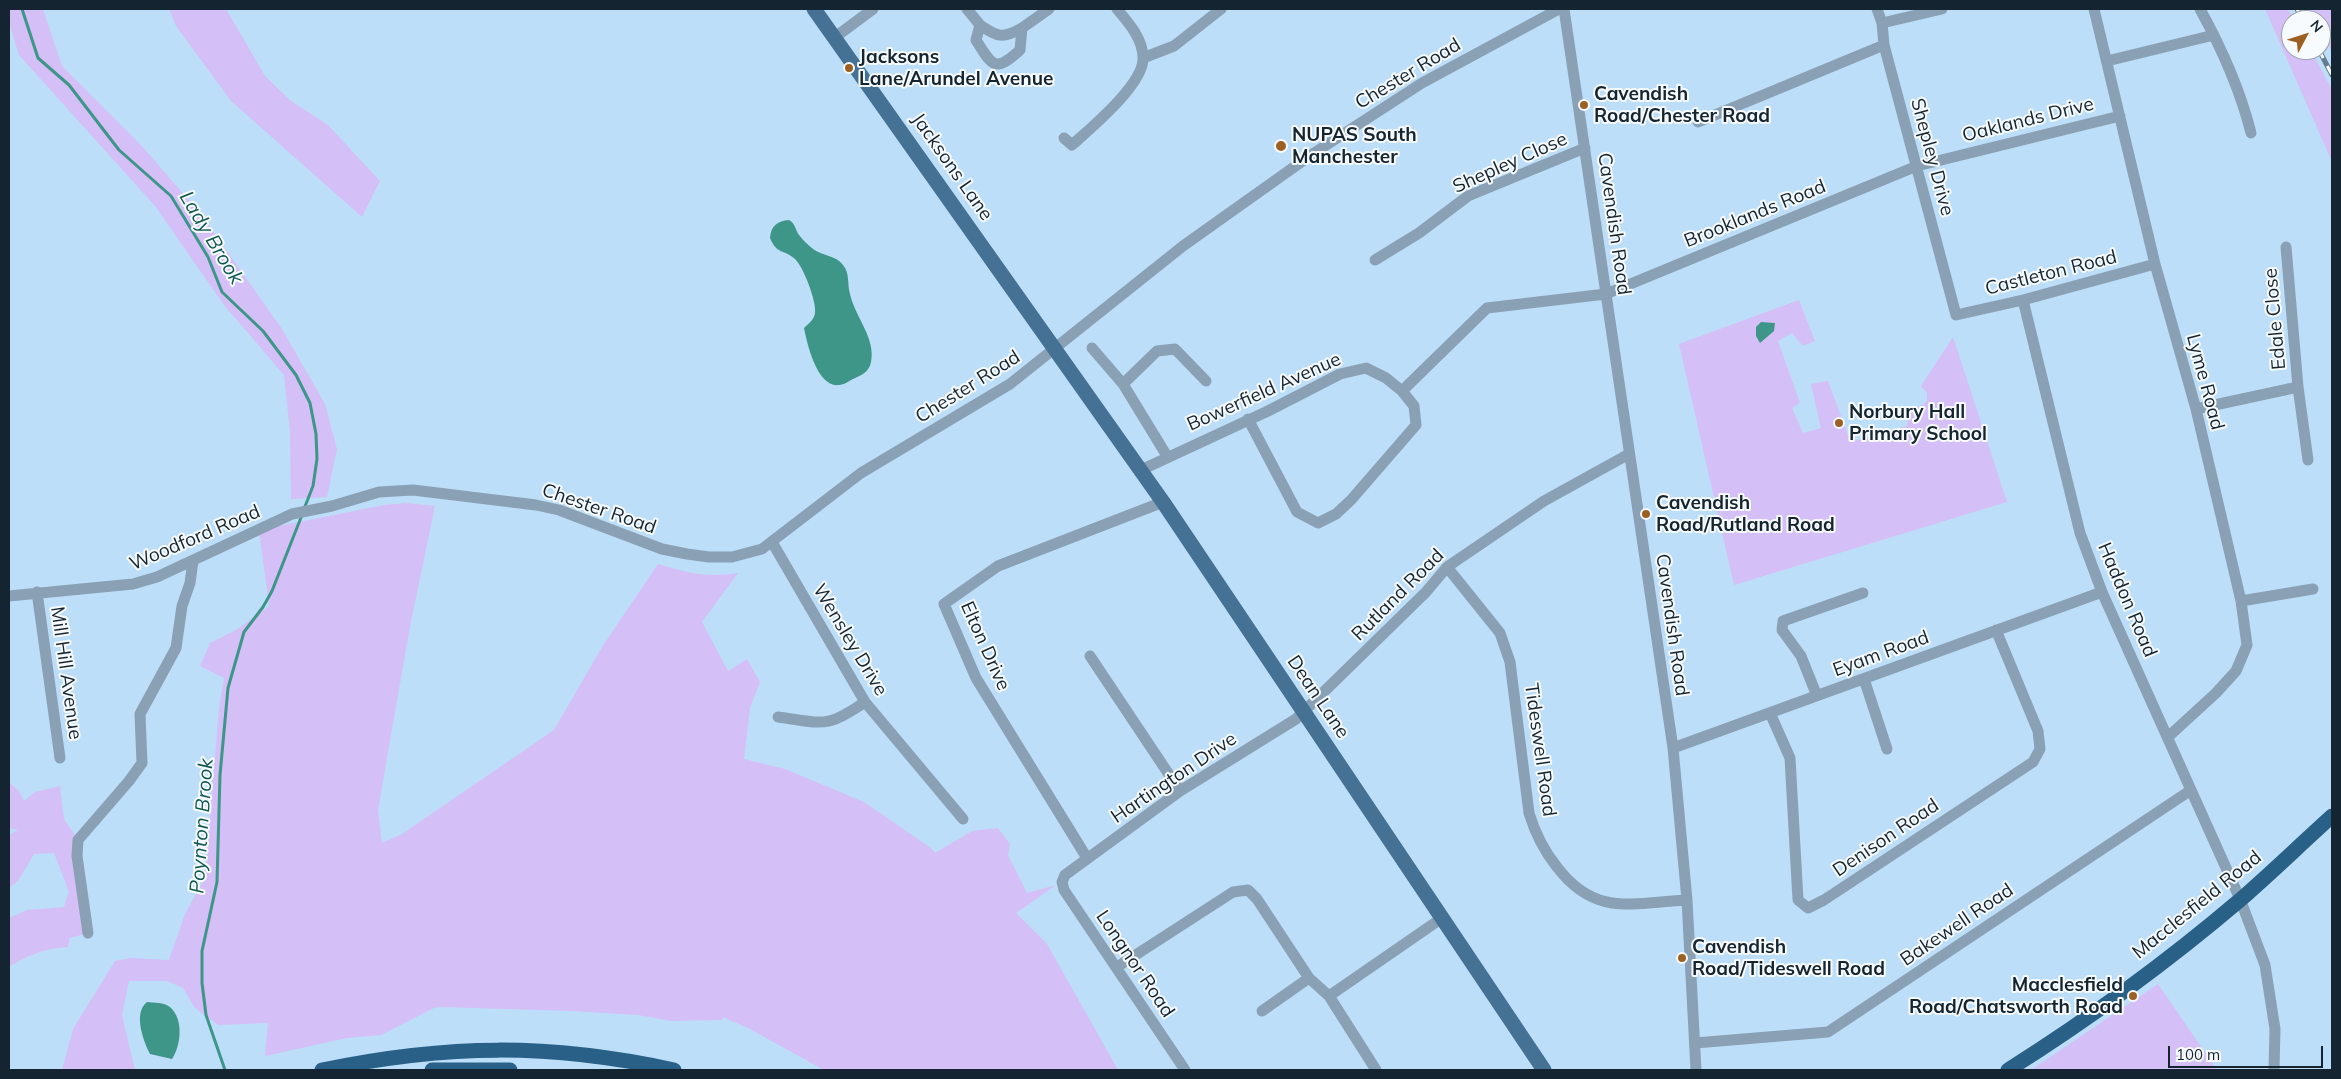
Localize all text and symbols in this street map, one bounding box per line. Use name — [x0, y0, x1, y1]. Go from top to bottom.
north arrow — [2281, 10, 2331, 60]
text: N — [2306, 16, 2327, 36]
street label: Chester Road — [1351, 34, 1465, 114]
place label: Jacksons Lane/Arundel Avenue — [859, 46, 1053, 90]
marker: Jacksons Lane/Arundel Avenue — [843, 62, 855, 74]
place label: Cavendish Road/Chester Road — [1594, 83, 1770, 127]
street label: Oaklands Drive — [1960, 93, 2096, 147]
street label: Shepley Drive — [1905, 96, 1959, 218]
marker: Cavendish Road/Chester Road — [1578, 99, 1590, 111]
street label: Jacksons Lane — [907, 109, 997, 225]
place label: NUPAS South Manchester — [1292, 124, 1417, 168]
street label: Shepley Close — [1449, 128, 1571, 198]
marker: NUPAS South Manchester — [1274, 139, 1288, 153]
street label: Cavendish Road — [1593, 151, 1635, 297]
street label: Brooklands Road — [1681, 175, 1829, 253]
water label: Lady Brook — [174, 187, 248, 289]
street label: Castleton Road — [1983, 246, 2119, 300]
street label: Edale Close — [2259, 267, 2291, 371]
street label: Lyme Road — [2181, 332, 2229, 432]
street label: Chester Road — [911, 346, 1025, 428]
street label: Bowerfield Avenue — [1184, 348, 1344, 436]
place label: Norbury Hall Primary School — [1849, 401, 1987, 445]
marker: Norbury Hall Primary School — [1833, 417, 1845, 429]
street label: Chester Road — [539, 479, 659, 539]
place label: Cavendish Road/Rutland Road — [1656, 492, 1835, 536]
street label: Woodford Road — [126, 500, 264, 576]
marker: Cavendish Road/Rutland Road — [1640, 508, 1652, 520]
street label: Haddon Road — [2093, 539, 2161, 661]
street label: Rutland Road — [1347, 544, 1449, 646]
street label: Cavendish Road — [1651, 552, 1693, 698]
street label: Wensley Drive — [808, 580, 892, 700]
street label: Elton Drive — [955, 598, 1015, 694]
street label: Mill Hill Avenue — [45, 605, 87, 741]
street label: Eyam Road — [1830, 626, 1932, 682]
street label: Dean Lane — [1282, 651, 1354, 743]
street label: Tideswell Road — [1519, 682, 1561, 818]
street label: Hartington Drive — [1107, 728, 1241, 828]
water label: Poynton Brook — [185, 758, 219, 894]
street label: Denison Road — [1829, 794, 1943, 882]
street label: Macclesfield Road — [2128, 846, 2266, 964]
street label: Bakewell Road — [1896, 879, 2018, 971]
street label: Longnor Road — [1091, 906, 1179, 1022]
place label: Cavendish Road/Tideswell Road — [1692, 936, 1885, 980]
marker: Cavendish Road/Tideswell Road — [1676, 952, 1688, 964]
place label: Macclesfield Road/Chatsworth Road — [1909, 974, 2123, 1018]
marker: Macclesfield Road/Chatsworth Road — [2127, 990, 2139, 1002]
scale bar — [2171, 1036, 2326, 1068]
text: 100 m — [2176, 1045, 2220, 1064]

